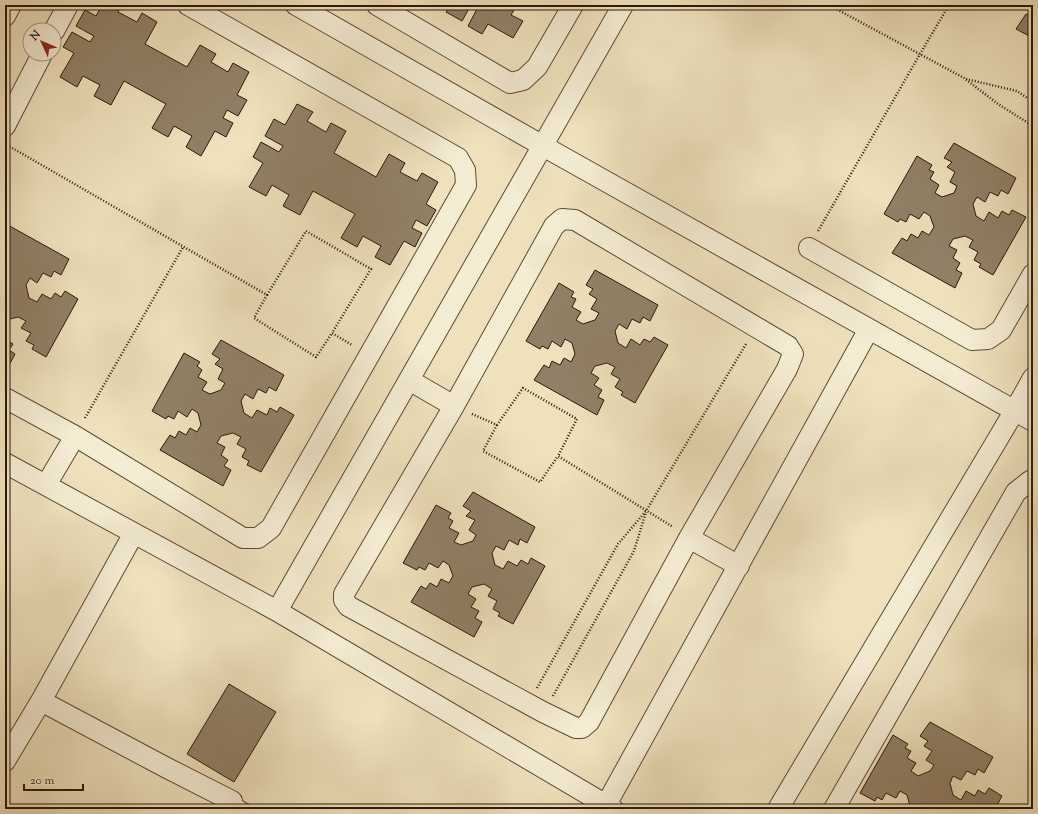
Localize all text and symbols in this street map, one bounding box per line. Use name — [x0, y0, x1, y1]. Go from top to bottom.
north arrow — [22, 22, 62, 62]
text: N — [26, 27, 44, 45]
scale bar — [24, 766, 83, 792]
text: 20 m — [30, 772, 55, 790]

